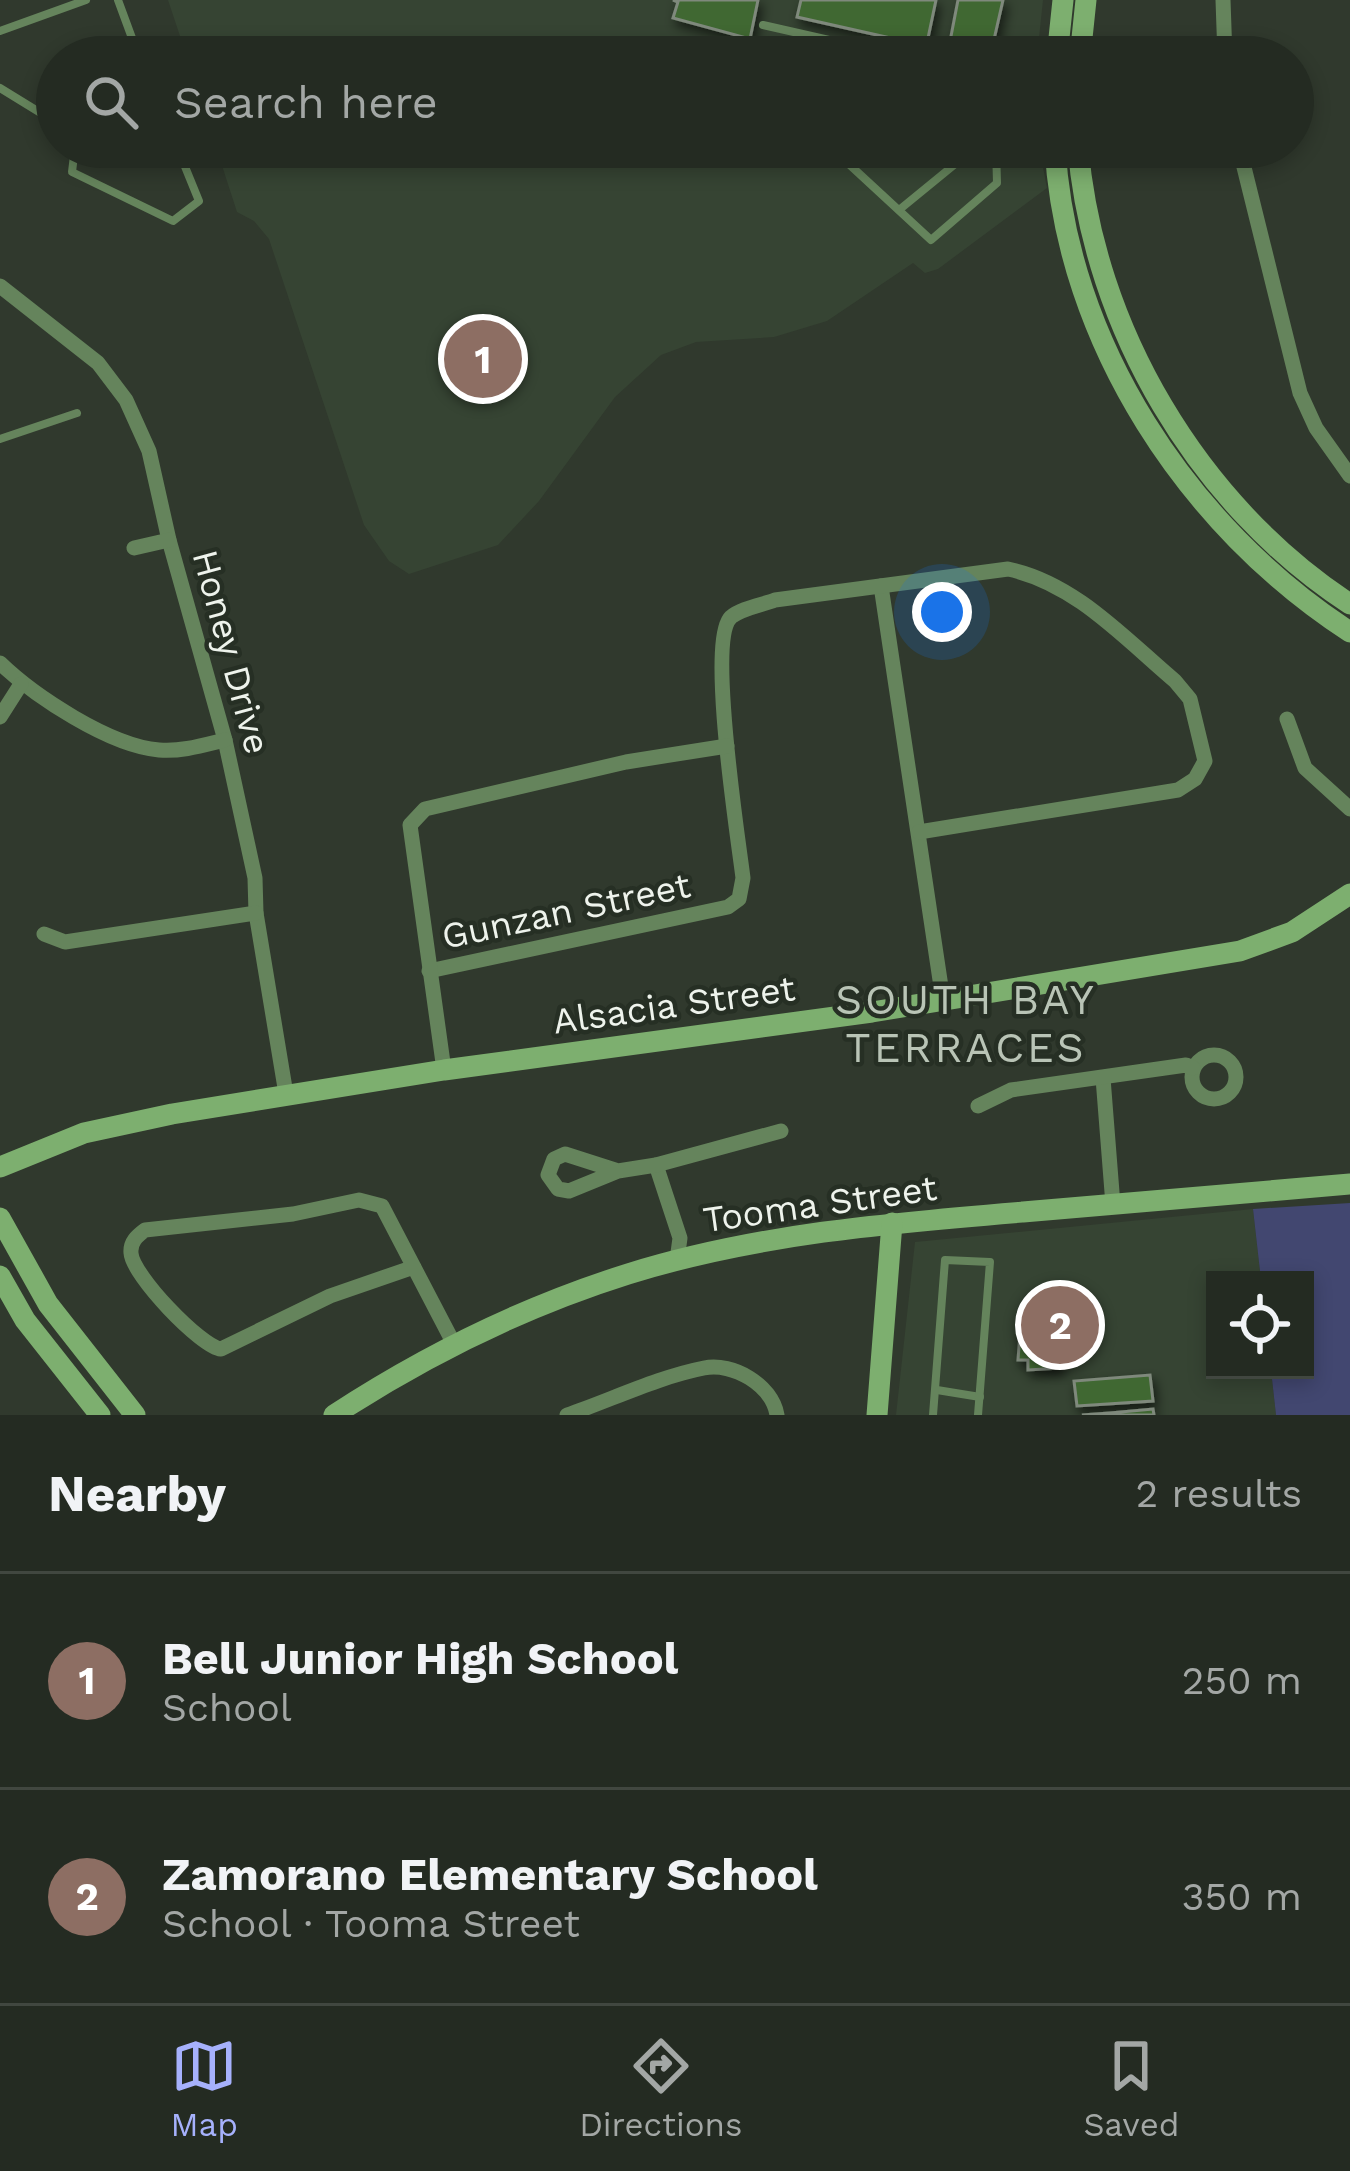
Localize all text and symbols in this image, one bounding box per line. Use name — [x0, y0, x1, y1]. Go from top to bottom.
search box — [36, 36, 1314, 168]
icon: search — [78, 69, 144, 135]
text: Search here — [174, 76, 438, 129]
pin: 1 — [444, 314, 522, 404]
street label: Honey Drive — [184, 545, 278, 759]
your location — [912, 582, 972, 642]
street label: Gunzan Street — [438, 864, 694, 958]
street label: Alsacia Street — [550, 967, 798, 1043]
district label: SOUTH BAY TERRACES — [835, 975, 1097, 1072]
street label: Tooma Street — [700, 1167, 940, 1241]
map controls — [1206, 1271, 1314, 1379]
button: locate — [1206, 1271, 1314, 1379]
pin: 2 — [1021, 1280, 1099, 1370]
text: Nearby — [48, 1464, 226, 1523]
text: 2 results — [1136, 1471, 1302, 1516]
text: Bell Junior High School — [162, 1632, 678, 1685]
text: 1 — [79, 1658, 95, 1703]
text: 250 m — [1182, 1658, 1302, 1703]
text: School — [162, 1685, 292, 1730]
text: Zamorano Elementary School — [162, 1848, 818, 1901]
text: 2 — [75, 1874, 99, 1919]
text: 350 m — [1182, 1874, 1302, 1919]
text: School · Tooma Street — [162, 1901, 580, 1946]
tab: Map — [171, 2033, 238, 2144]
tab: Directions — [579, 2033, 742, 2144]
tab: Saved — [1084, 2033, 1179, 2144]

